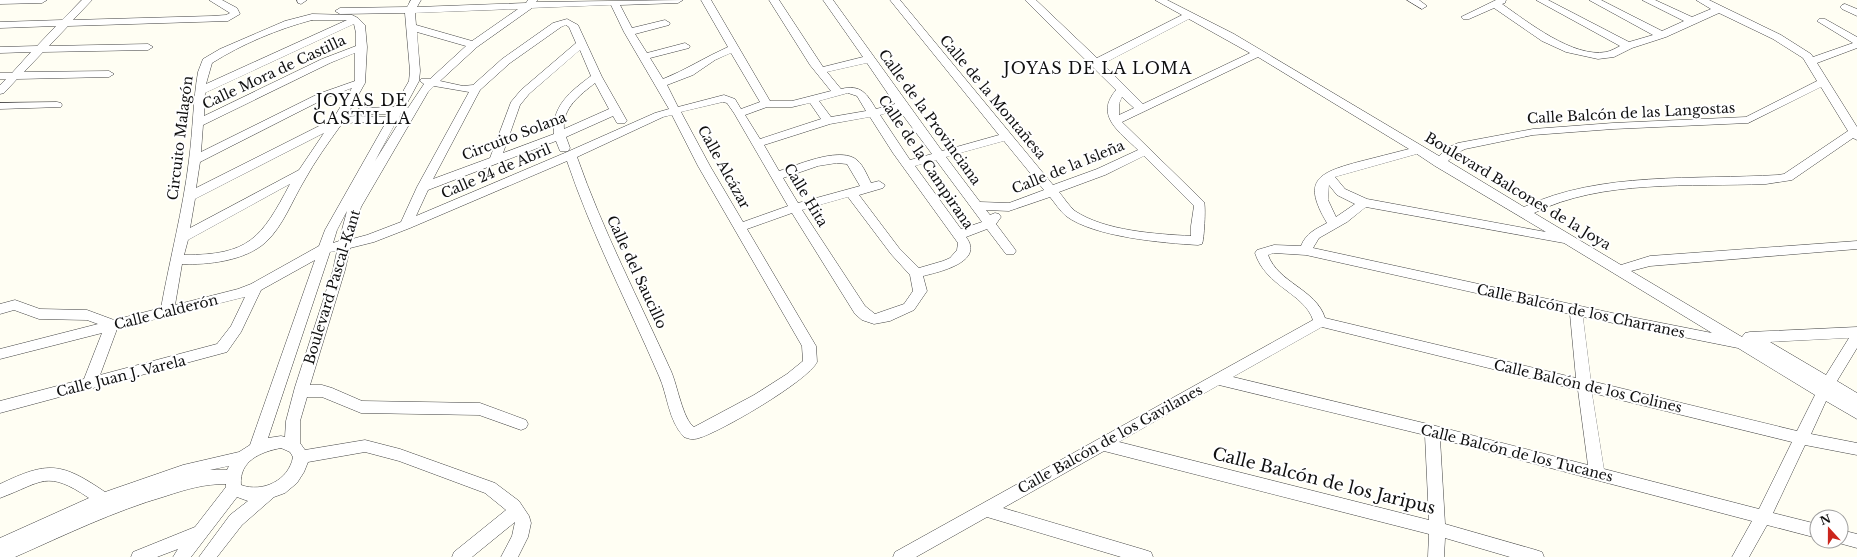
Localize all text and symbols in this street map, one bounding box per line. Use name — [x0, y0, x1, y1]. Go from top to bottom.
street label: Calle Mora de Castilla — [199, 31, 349, 113]
street label: Calle de la Montañesa — [936, 31, 1050, 163]
street label: Calle de la Provinciana — [875, 46, 985, 188]
district label: JOYAS DE LA LOMA — [1002, 58, 1192, 78]
street label: Circuito Malagón — [163, 74, 197, 201]
district label: JOYAS DE CASTILLA — [313, 90, 411, 128]
street label: Calle de la Campirana — [874, 92, 978, 233]
street label: Calle Balcón de las Langostas — [1526, 99, 1736, 127]
street label: Circuito Solana — [459, 108, 569, 164]
street label: Calle Alcázar — [694, 122, 754, 212]
street label: Boulevard Balcones de la Joya — [1422, 128, 1614, 254]
street label: Calle de la Isleña — [1009, 136, 1127, 198]
street label: Calle 24 de Abril — [438, 140, 554, 202]
street label: Calle Hita — [780, 160, 832, 230]
street label: Boulevard Pascal-Kant — [300, 207, 364, 367]
street label: Calle del Saucillo — [603, 213, 671, 331]
street label: Calle Balcón de los Charranes — [1475, 280, 1687, 342]
street label: Calle Calderón — [112, 290, 220, 334]
street label: Calle Juan J. Varela — [54, 351, 188, 401]
street label: Calle Balcón de los Colines — [1492, 356, 1684, 416]
street label: Calle Balcón de los Gavilanes — [1015, 381, 1205, 497]
street label: Calle Balcón de los Tucanes — [1419, 420, 1615, 486]
street label: Calle Balcón de los Jaripus — [1210, 443, 1438, 519]
north arrow — [1809, 509, 1849, 549]
text: N — [1818, 511, 1833, 528]

